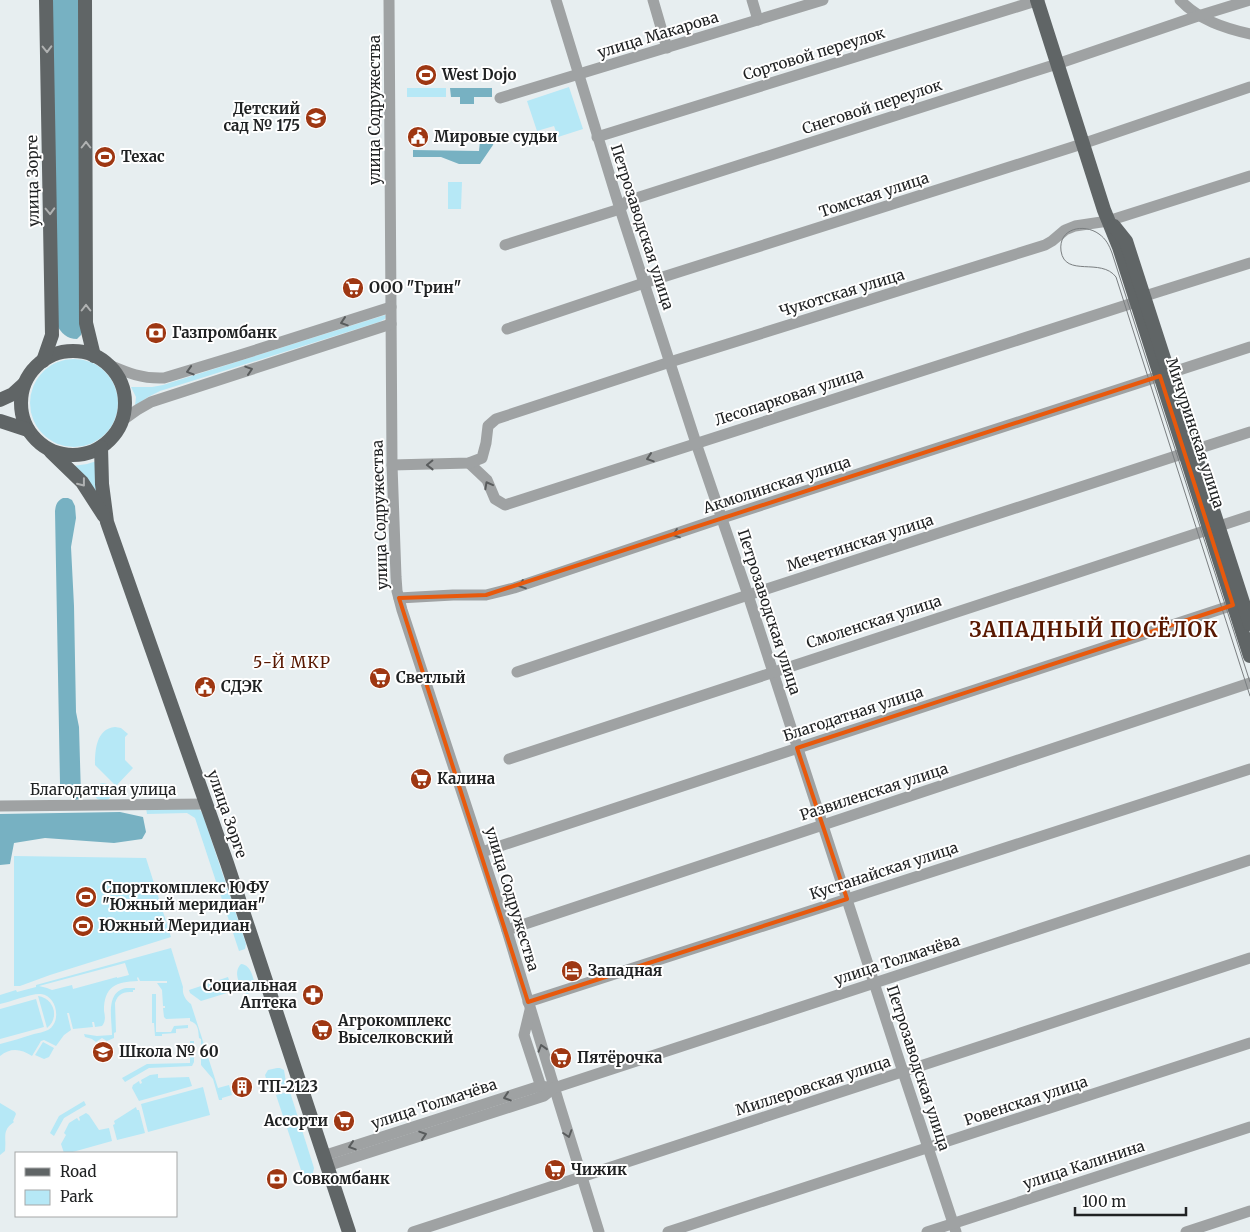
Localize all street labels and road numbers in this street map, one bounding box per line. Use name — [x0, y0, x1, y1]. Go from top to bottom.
street label: улица Макарова — [595, 7, 720, 62]
street label: Сортовой переулок — [741, 23, 888, 84]
street label: улица Содружества — [365, 35, 384, 185]
street label: Снеговой переулок — [799, 75, 945, 138]
street label: улица Зорге — [22, 135, 43, 227]
street label: Петрозаводская улица — [607, 142, 678, 312]
street label: Томская улица — [817, 168, 931, 221]
street label: Чукотская улица — [777, 264, 907, 321]
street label: Мичуринская улица — [1162, 355, 1229, 510]
street label: Лесопарковая улица — [712, 363, 866, 430]
street label: улица Содружества — [367, 440, 392, 590]
street label: Акмолинская улица — [700, 452, 853, 518]
street label: Мечетинская улица — [784, 510, 936, 575]
street label: Петрозаводская улица — [734, 527, 805, 697]
street label: Смоленская улица — [804, 591, 944, 652]
street label: Благодатная улица — [780, 682, 925, 745]
street label: Развиленская улица — [797, 759, 950, 824]
street label: улица Зорге — [204, 767, 251, 861]
street label: Благодатная улица — [30, 780, 176, 799]
street label: улица Содружества — [481, 824, 544, 973]
street label: Кустанайская улица — [807, 838, 961, 904]
street label: улица Толмачёва — [832, 930, 962, 989]
street label: Петрозаводская улица — [883, 983, 954, 1153]
street label: Миллеровская улица — [733, 1051, 893, 1120]
street label: Ровенская улица — [962, 1072, 1090, 1129]
street label: улица Толмачёва — [369, 1074, 499, 1133]
street label: улица Калинина — [1021, 1136, 1147, 1193]

